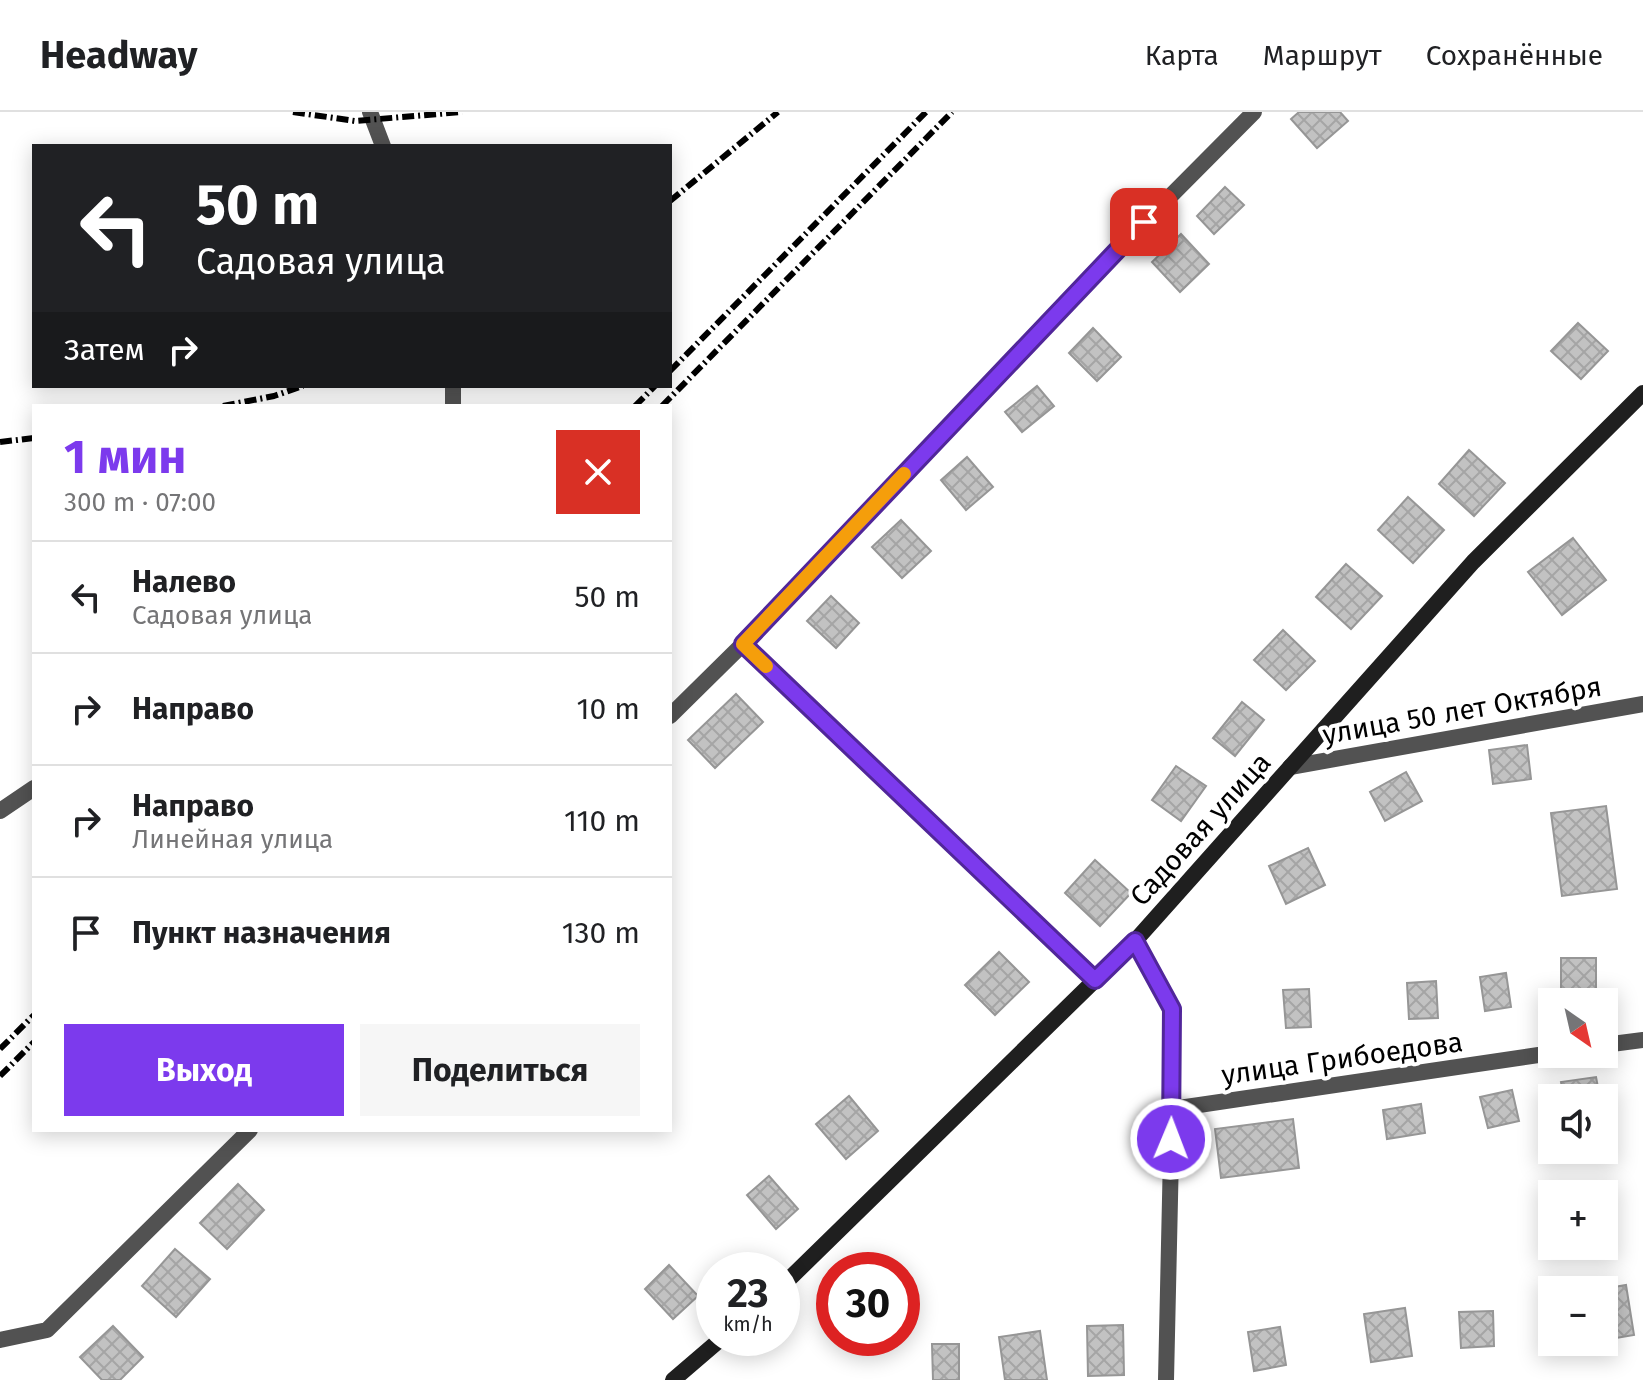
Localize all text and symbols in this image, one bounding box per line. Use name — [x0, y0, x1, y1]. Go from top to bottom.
text: Headway — [40, 32, 197, 78]
text: Карта — [1145, 39, 1219, 72]
text: Маршрут — [1263, 39, 1382, 72]
text: Сохранённые — [1426, 39, 1603, 72]
text: 50 m — [196, 172, 319, 239]
icon: left — [64, 176, 168, 280]
pin — [1110, 188, 1178, 256]
icon: arrive — [1122, 200, 1166, 244]
text: Садовая улица — [196, 240, 446, 284]
icon: right — [161, 328, 205, 372]
text: Затем — [64, 332, 145, 368]
text: 1 мин — [64, 428, 186, 486]
button: close — [556, 430, 640, 514]
text: 300 m · 07:00 — [64, 487, 216, 518]
text: Налево — [132, 564, 236, 600]
icon: left — [64, 575, 108, 619]
text: 50 m — [575, 579, 640, 615]
text: Садовая улица — [132, 600, 312, 631]
street label: улица 50 лет Октября — [1320, 670, 1604, 751]
icon: right — [64, 687, 108, 731]
text: Направо — [132, 691, 254, 727]
text: 10 m — [577, 691, 640, 727]
street label: Садовая улица — [1123, 746, 1278, 913]
text: Направо — [132, 788, 254, 824]
icon: right — [64, 799, 108, 843]
text: 110 m — [564, 803, 640, 839]
text: Линейная улица — [132, 824, 333, 855]
icon: arrive — [64, 911, 108, 955]
text: Пункт назначения — [132, 915, 391, 951]
text: 130 m — [562, 915, 640, 951]
north arrow — [1538, 988, 1618, 1068]
map controls — [1538, 988, 1618, 1356]
button: Выход — [64, 1024, 344, 1116]
button: Поделиться — [360, 1024, 640, 1116]
street label: улица Грибоедова — [1219, 1025, 1465, 1092]
button: sound — [1538, 1084, 1618, 1164]
position arrow — [1129, 1097, 1213, 1181]
button: + — [1538, 1180, 1618, 1260]
speed limit sign: 30 — [816, 1252, 920, 1356]
text: 23 — [727, 1270, 769, 1318]
button: − — [1538, 1276, 1618, 1356]
text: km/h — [723, 1312, 773, 1336]

